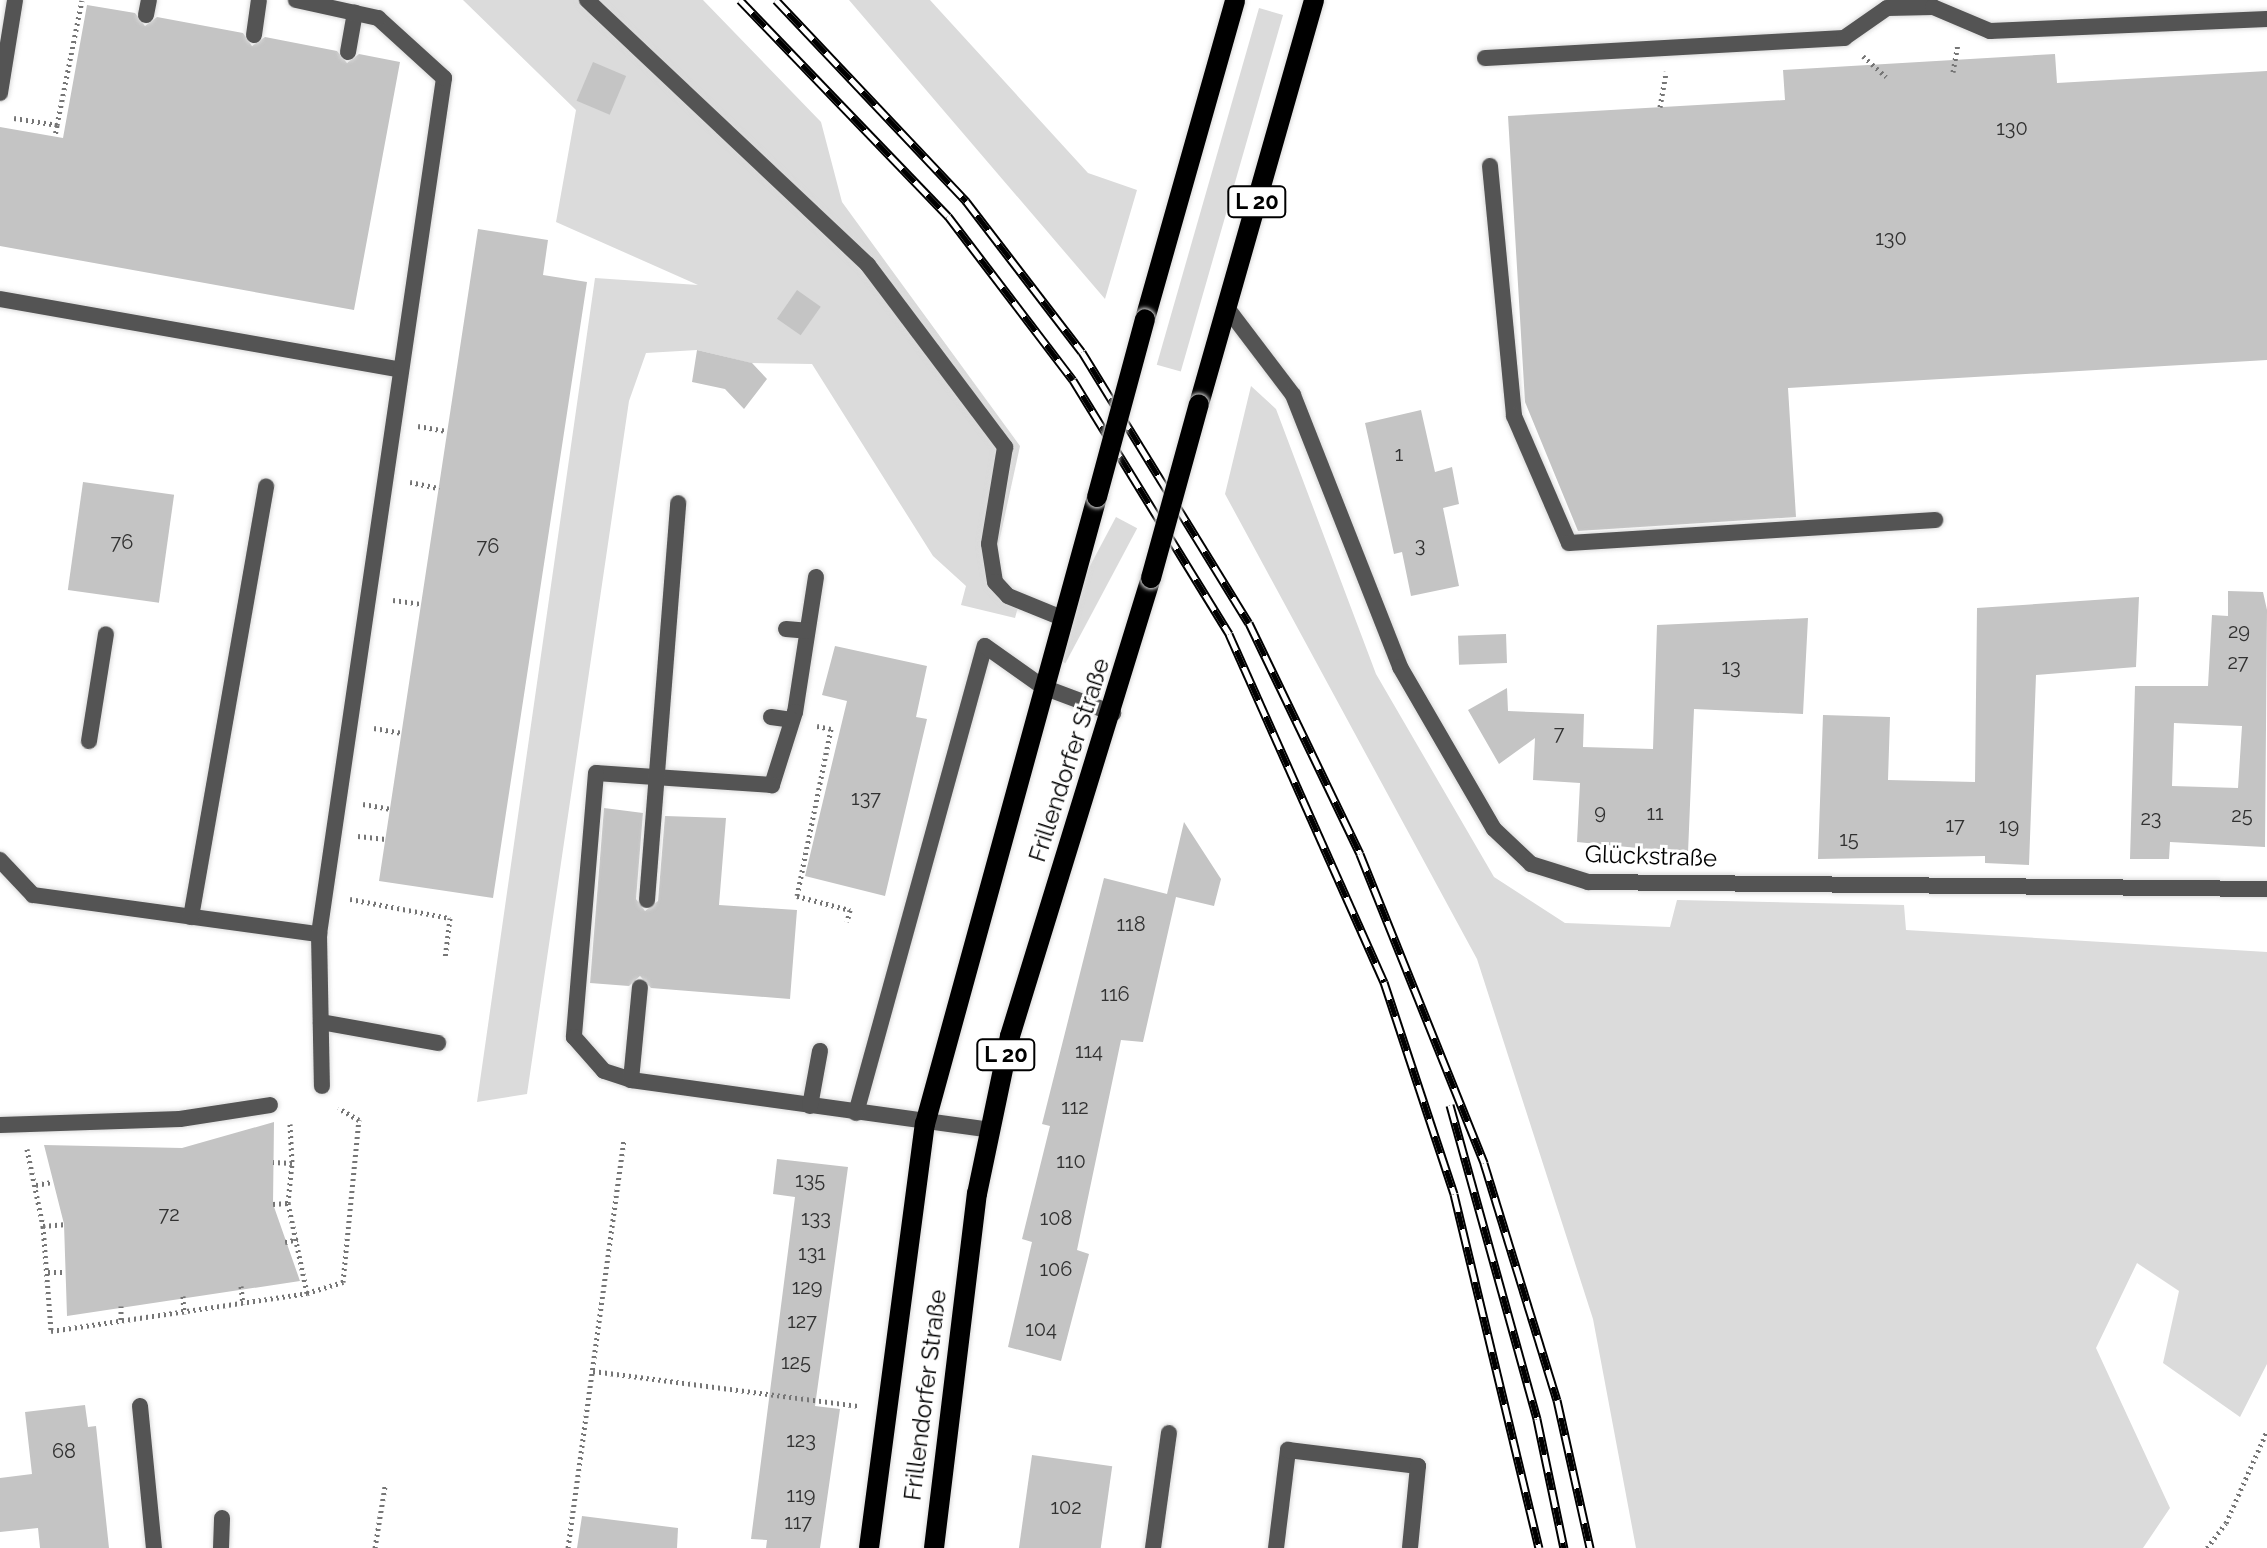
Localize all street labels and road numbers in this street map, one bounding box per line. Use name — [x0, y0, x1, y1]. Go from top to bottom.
road number: L 20 — [1225, 184, 1289, 220]
street label: Frillendorfer Straße — [1022, 654, 1116, 866]
street label: Glückstraße — [1584, 839, 1718, 873]
road number: L 20 — [974, 1037, 1038, 1073]
street label: Frillendorfer Straße — [898, 1288, 952, 1502]

